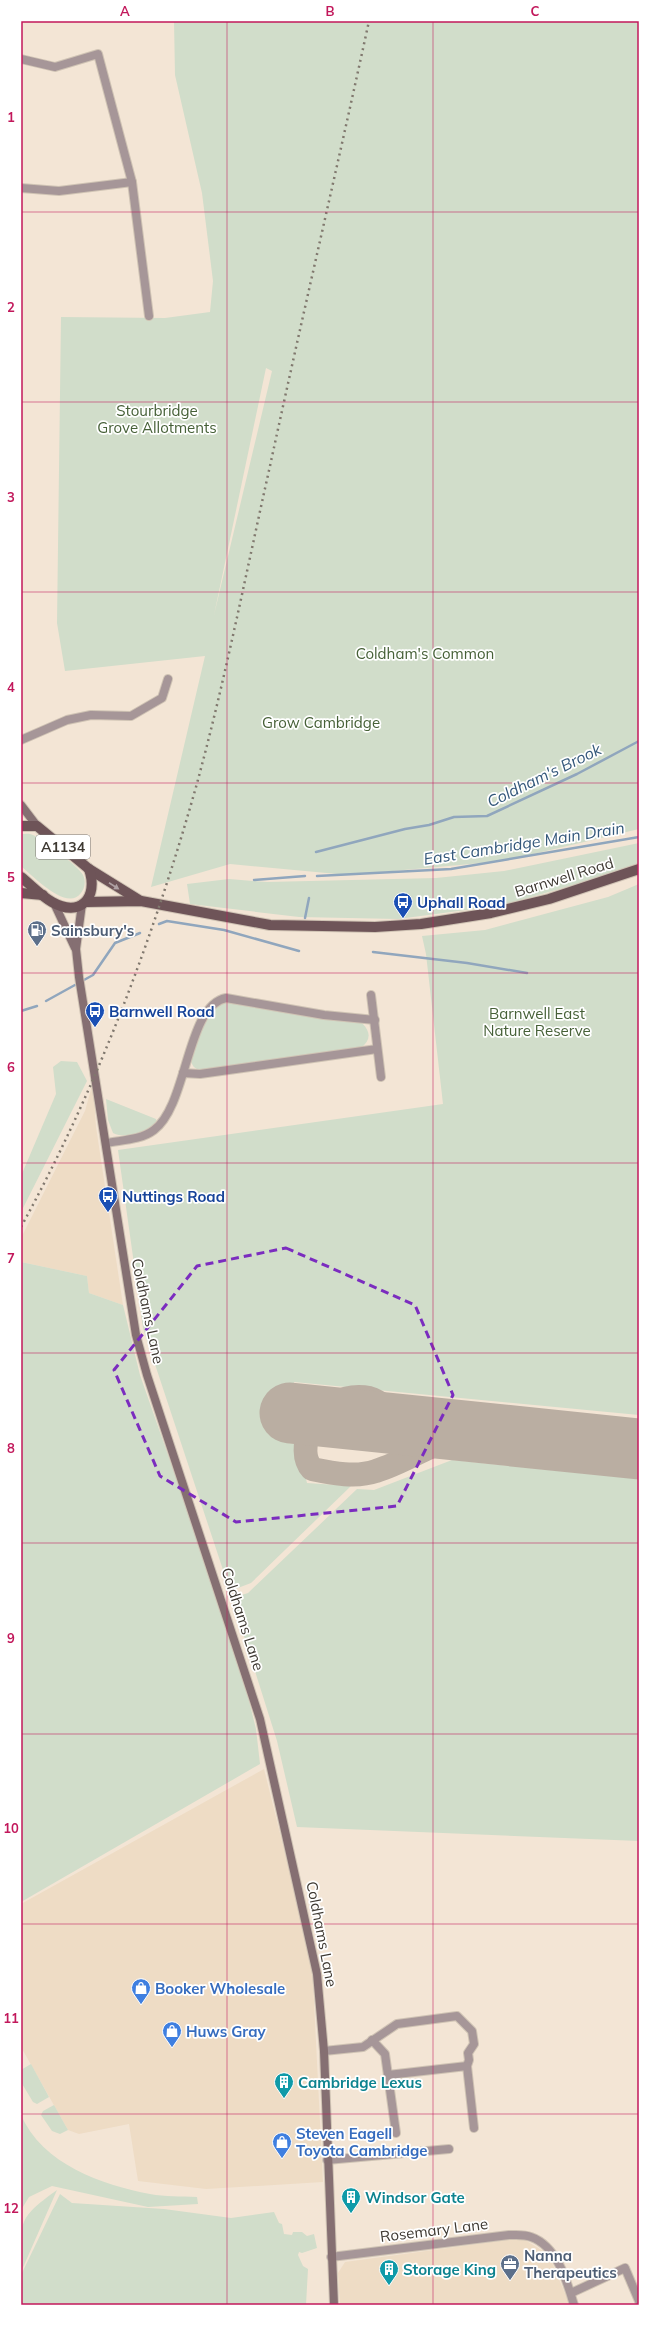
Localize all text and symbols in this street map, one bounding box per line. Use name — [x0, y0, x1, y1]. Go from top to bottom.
text: A — [120, 3, 130, 19]
text: B — [326, 3, 335, 19]
text: C — [531, 3, 540, 19]
text: 1 — [7, 109, 15, 125]
text: 2 — [7, 299, 15, 315]
park label: Stourbridge Grove Allotments — [97, 401, 217, 437]
text: 3 — [7, 489, 15, 505]
park label: Coldham's Common — [356, 644, 494, 663]
text: 4 — [7, 679, 15, 695]
park label: Grow Cambridge — [262, 713, 380, 732]
water label: Coldham's Brook — [484, 738, 605, 811]
water label: East Cambridge Main Drain — [422, 817, 626, 869]
road number: A1134 — [36, 835, 90, 859]
street label: Barnwell Road — [512, 853, 616, 901]
text: 5 — [7, 869, 15, 885]
one-way arrow — [109, 882, 120, 890]
bus stop icon: Uphall Road — [392, 891, 414, 919]
place label: Uphall Road — [417, 893, 506, 912]
fuel station icon: Sainsbury's — [26, 919, 48, 947]
place label: Sainsbury's — [51, 921, 134, 940]
bus stop icon: Barnwell Road — [84, 1000, 106, 1028]
place label: Barnwell Road — [109, 1002, 215, 1021]
park label: Barnwell East Nature Reserve — [483, 1004, 591, 1040]
text: 6 — [7, 1059, 15, 1075]
bus stop icon: Nuttings Road — [97, 1185, 119, 1213]
place label: Nuttings Road — [122, 1187, 225, 1206]
text: 7 — [7, 1250, 15, 1266]
street label: Coldhams Lane — [128, 1257, 168, 1365]
text: 8 — [7, 1440, 15, 1456]
street label: Coldhams Lane — [217, 1565, 269, 1673]
text: 9 — [7, 1630, 15, 1646]
text: 10 — [3, 1820, 19, 1836]
street label: Coldhams Lane — [302, 1880, 342, 1988]
shop icon: Booker Wholesale — [130, 1977, 152, 2005]
place label: Booker Wholesale — [155, 1979, 285, 1998]
text: 11 — [3, 2010, 19, 2026]
shop icon: Huws Gray — [161, 2020, 183, 2048]
place label: Huws Gray — [186, 2022, 266, 2041]
building icon: Cambridge Lexus — [273, 2071, 295, 2099]
place label: Cambridge Lexus — [298, 2073, 422, 2092]
place label: Steven Eagell Toyota Cambridge — [296, 2124, 428, 2160]
shop icon: Steven Eagell Toyota Cambridge — [271, 2131, 293, 2159]
building icon: Windsor Gate — [340, 2186, 362, 2214]
place label: Windsor Gate — [365, 2188, 465, 2207]
text: 12 — [3, 2200, 19, 2216]
street label: Rosemary Lane — [379, 2214, 489, 2246]
place label: Nanna Therapeutics — [524, 2246, 617, 2282]
office icon: Nanna Therapeutics — [499, 2253, 521, 2281]
building icon: Storage King — [378, 2258, 400, 2286]
place label: Storage King — [403, 2260, 496, 2279]

